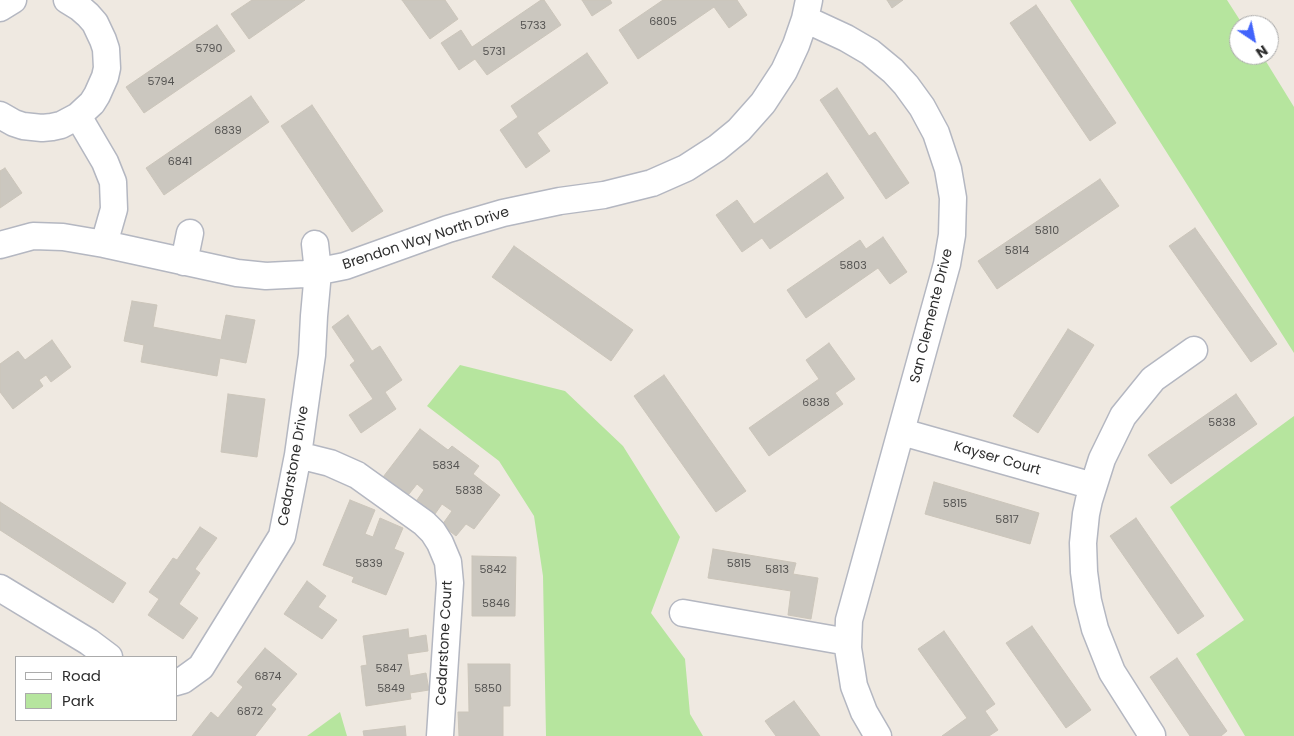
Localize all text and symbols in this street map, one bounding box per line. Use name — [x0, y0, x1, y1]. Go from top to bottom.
house number: 6805 — [649, 15, 677, 29]
north arrow — [1229, 15, 1279, 65]
house number: 5733 — [520, 19, 546, 33]
text: N — [1252, 40, 1272, 63]
house number: 5790 — [196, 42, 222, 56]
house number: 5731 — [483, 45, 505, 59]
house number: 5794 — [148, 75, 174, 89]
house number: 6839 — [214, 124, 242, 138]
house number: 6841 — [168, 155, 192, 169]
street label: Brendon Way North Drive — [341, 204, 511, 274]
house number: 5810 — [1035, 224, 1059, 238]
house number: 5814 — [1005, 244, 1029, 258]
street label: San Clemente Drive — [907, 247, 957, 385]
house number: 5803 — [839, 259, 867, 273]
house number: 6838 — [802, 396, 830, 410]
street label: Cedarstone Drive — [275, 405, 313, 527]
house number: 5838 — [1208, 416, 1236, 430]
street label: Kayser Court — [952, 439, 1042, 479]
house number: 5834 — [432, 459, 460, 473]
house number: 5838 — [455, 484, 483, 498]
house number: 5815 — [943, 497, 967, 511]
house number: 5817 — [995, 513, 1019, 527]
house number: 5839 — [355, 557, 383, 571]
house number: 5815 — [727, 557, 751, 571]
house number: 5842 — [479, 563, 507, 577]
house number: 5813 — [765, 563, 789, 577]
street label: Cedarstone Court — [433, 580, 457, 706]
house number: 5846 — [482, 597, 510, 611]
legend — [15, 656, 178, 721]
house number: 5847 — [376, 662, 402, 676]
text: Road — [62, 665, 101, 686]
house number: 6874 — [255, 670, 281, 684]
house number: 5849 — [377, 682, 405, 696]
house number: 5850 — [474, 682, 502, 696]
text: Park — [62, 690, 94, 711]
house number: 6872 — [237, 705, 263, 719]

